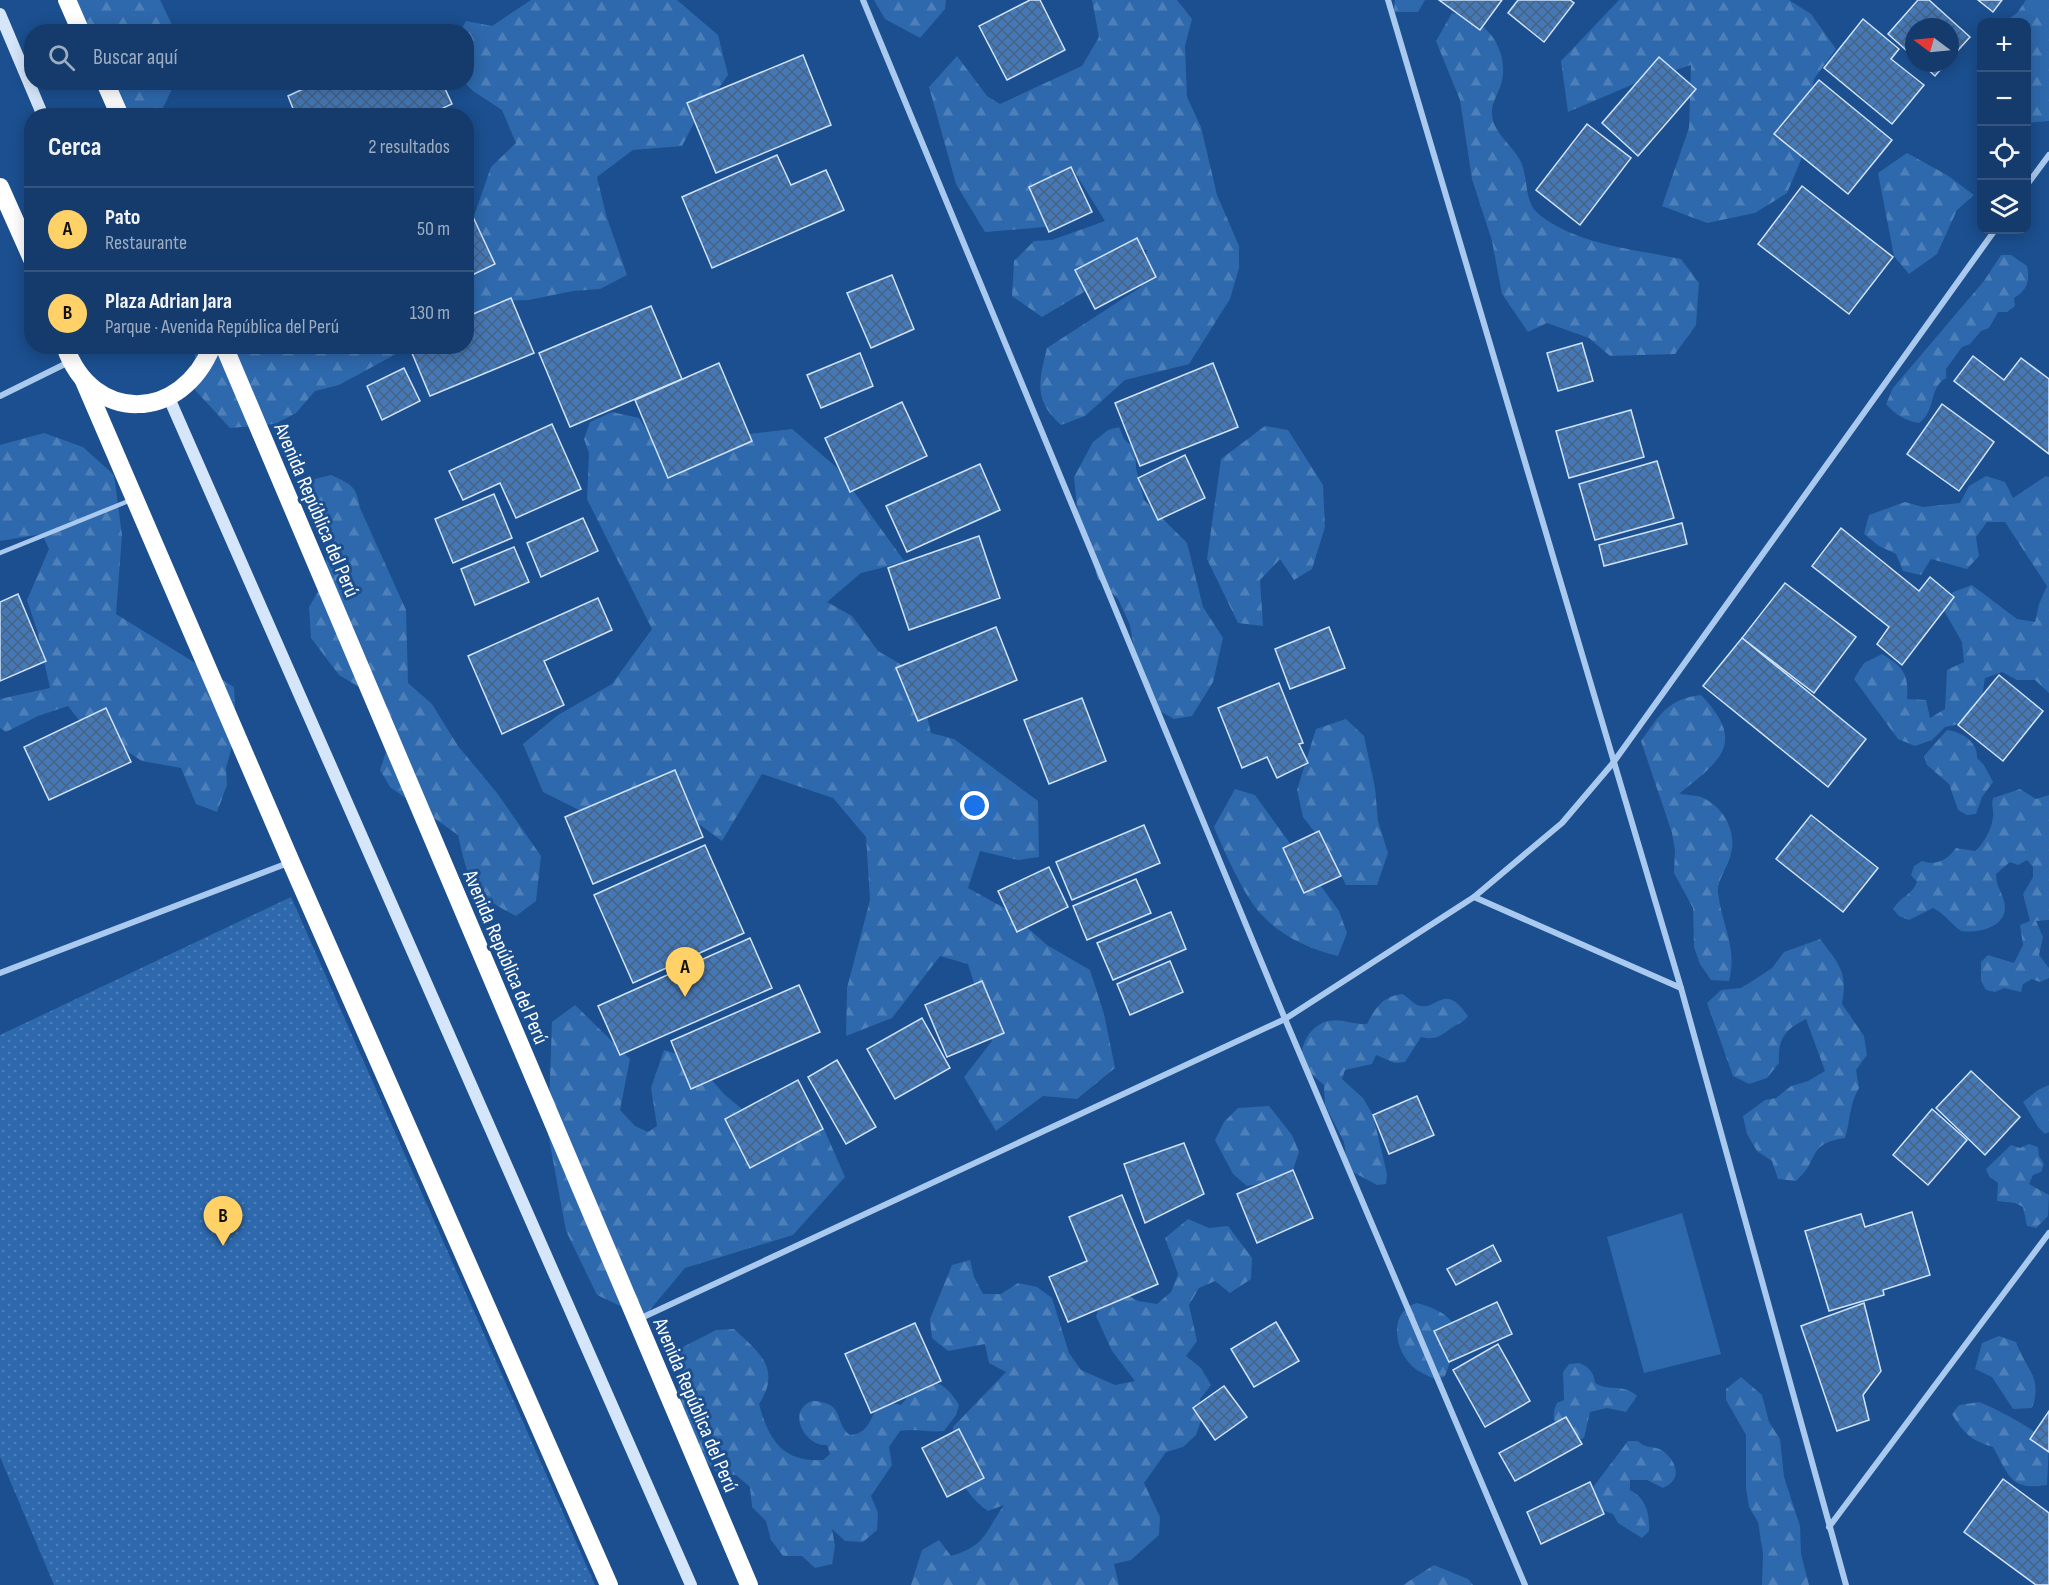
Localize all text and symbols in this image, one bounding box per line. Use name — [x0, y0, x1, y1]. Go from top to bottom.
north arrow — [1905, 18, 1959, 72]
map controls — [1977, 18, 2031, 234]
button: + — [1977, 18, 2031, 72]
search box — [24, 24, 474, 90]
icon: search — [45, 41, 78, 74]
text: Buscar aquí — [93, 44, 178, 71]
button: − — [1977, 72, 2031, 126]
button: locate — [1977, 126, 2031, 180]
text: Cerca — [48, 132, 101, 163]
text: 2 resultados — [368, 135, 450, 159]
button: layers — [1977, 180, 2031, 234]
text: Pato — [105, 204, 140, 231]
text: A — [63, 217, 72, 241]
text: 50 m — [417, 217, 450, 241]
text: Restaurante — [105, 231, 187, 255]
text: Plaza Adrian Jara — [105, 288, 232, 315]
text: B — [63, 301, 72, 325]
text: 130 m — [410, 301, 450, 325]
text: Parque · Avenida República del Perú — [105, 315, 339, 339]
street label: Avenida República del Perú — [268, 418, 365, 601]
your location — [960, 791, 989, 820]
street label: Avenida República del Perú — [457, 865, 554, 1048]
pin: A — [666, 948, 704, 997]
pin: B — [204, 1196, 242, 1246]
street label: Avenida República del Perú — [647, 1313, 744, 1496]

